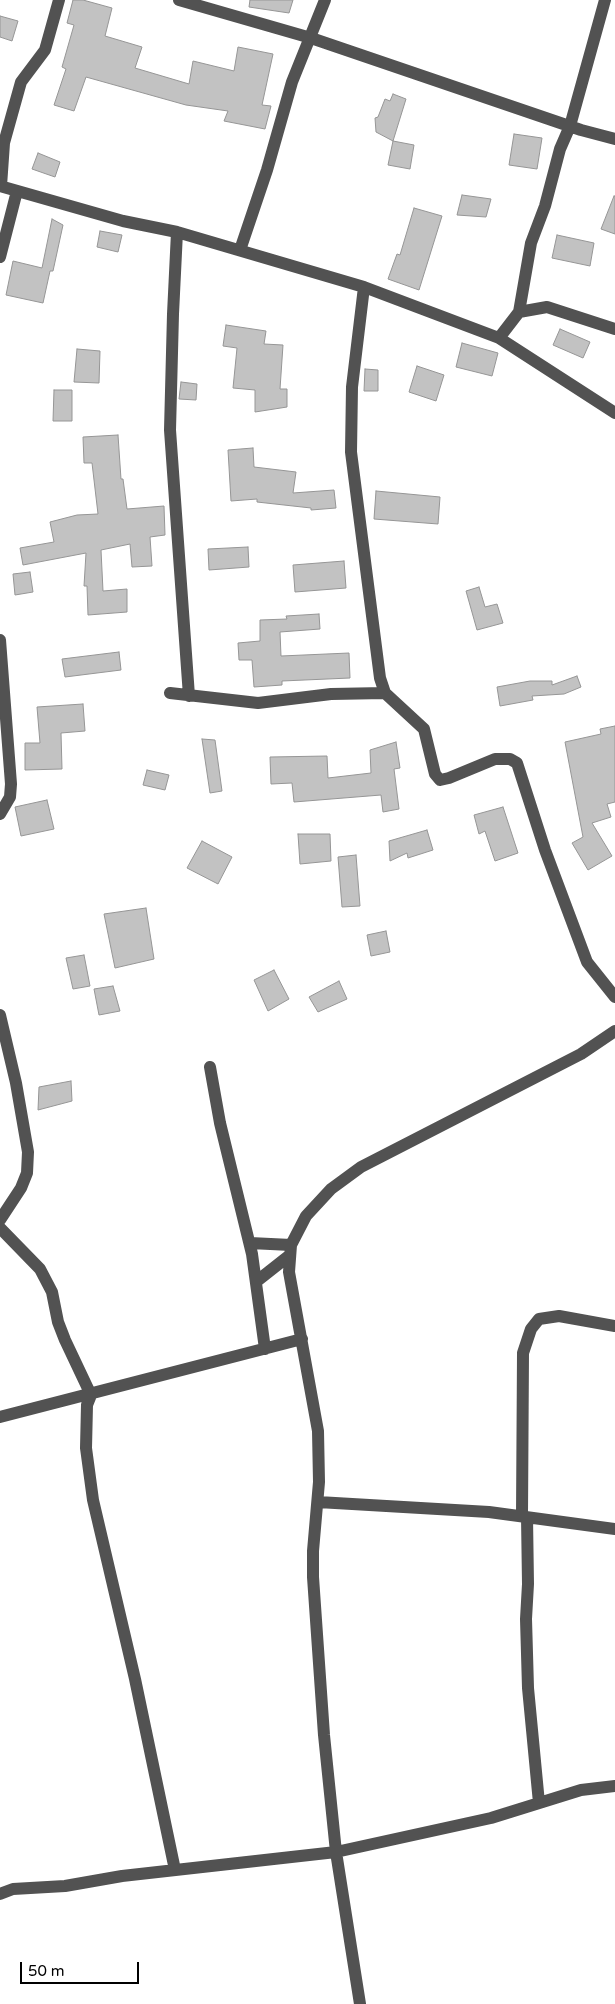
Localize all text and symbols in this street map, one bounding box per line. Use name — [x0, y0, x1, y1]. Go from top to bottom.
scale bar — [22, 1952, 141, 1984]
text: 50 m — [28, 1962, 65, 1980]

